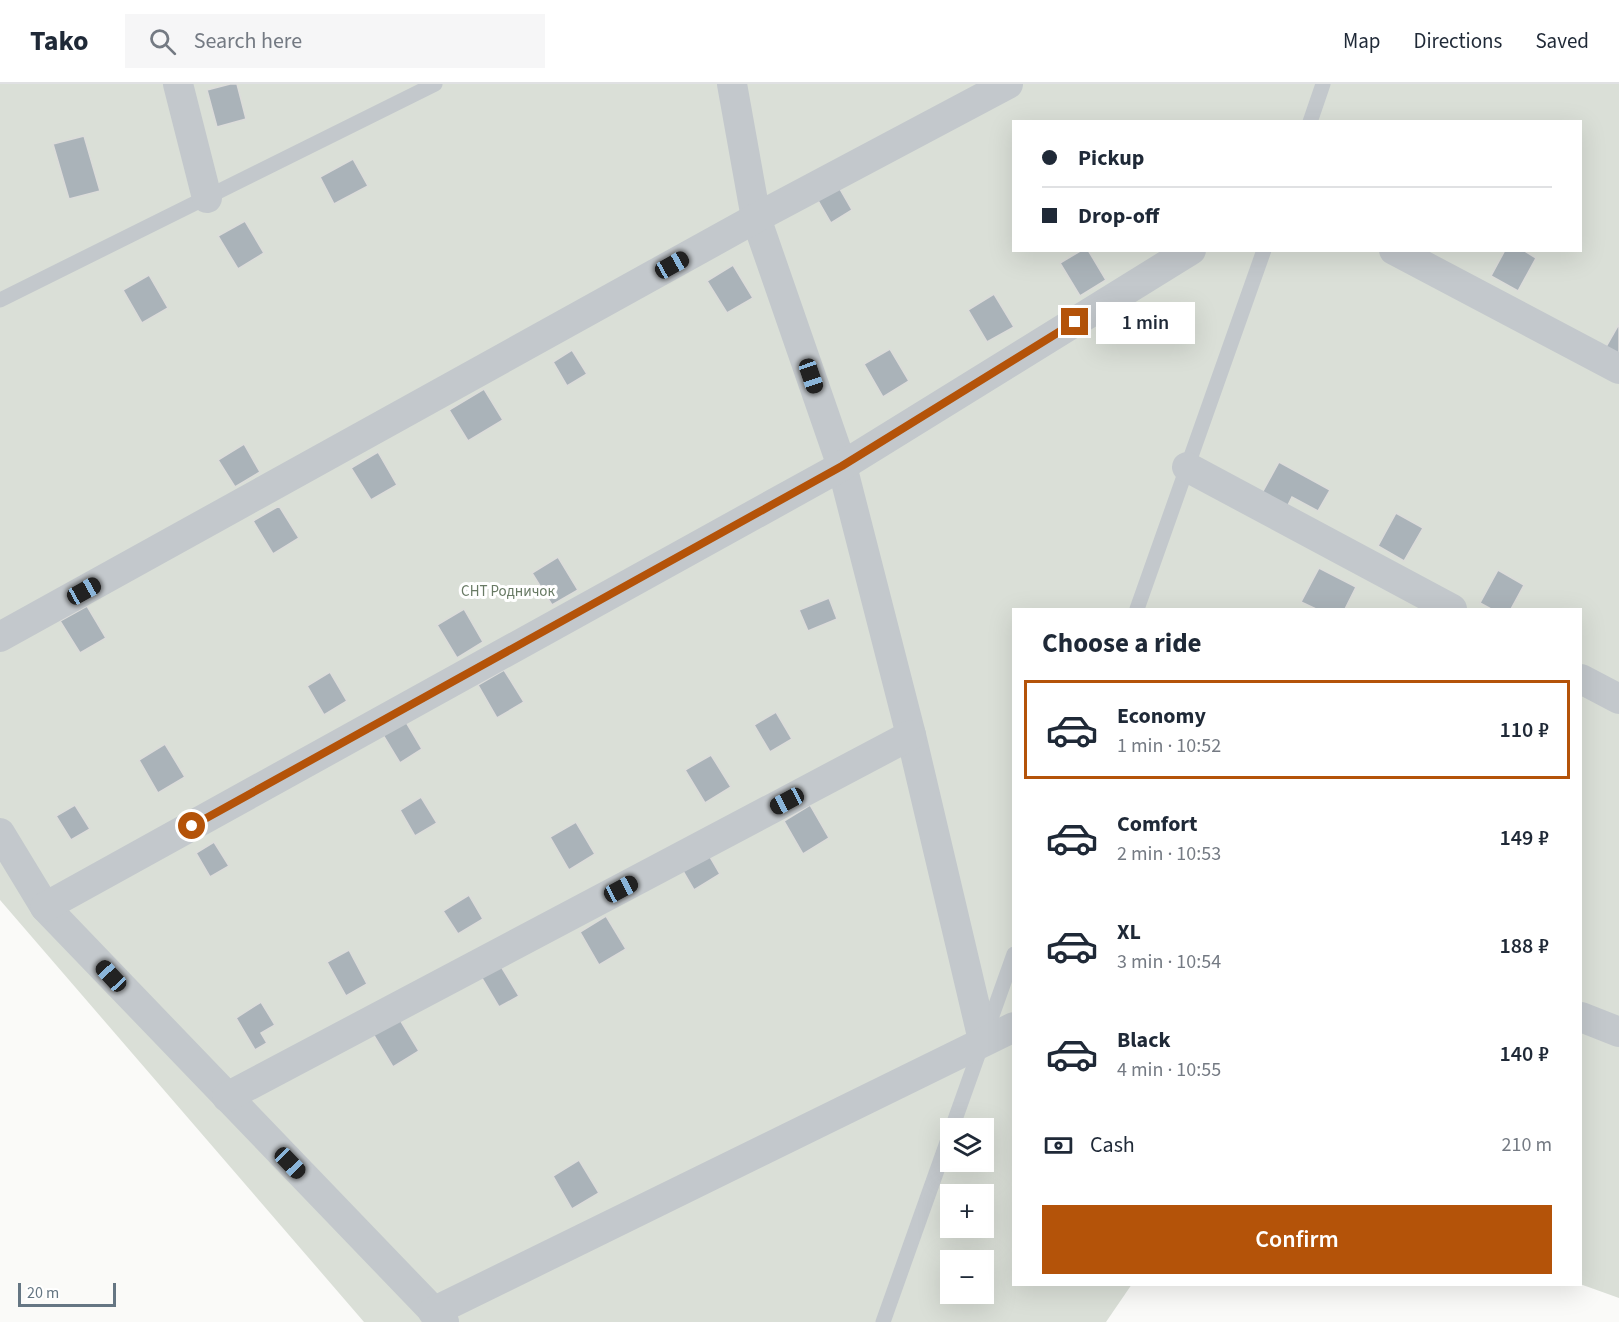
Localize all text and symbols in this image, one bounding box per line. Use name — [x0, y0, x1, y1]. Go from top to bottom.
search box — [125, 14, 545, 68]
text: Tako — [30, 21, 89, 61]
icon: search — [146, 25, 179, 58]
text: Search here — [194, 25, 302, 57]
text: Map — [1343, 26, 1381, 56]
text: Directions — [1414, 26, 1502, 56]
text: Saved — [1535, 26, 1589, 56]
text: Pickup — [1078, 142, 1144, 174]
text: Drop-off — [1078, 200, 1159, 232]
car — [652, 248, 692, 282]
callout: 1 min — [1096, 301, 1195, 343]
route end — [1061, 308, 1088, 335]
text: 1 min — [1122, 309, 1169, 337]
car — [797, 356, 825, 396]
car — [64, 574, 104, 608]
park label: СНТ Родничок — [461, 581, 555, 602]
text: Choose a ride — [1042, 624, 1202, 663]
text: Economy — [1117, 700, 1206, 732]
icon: car — [1045, 703, 1099, 757]
text: 110 ₽ — [1499, 714, 1549, 746]
text: 1 min · 10:52 — [1117, 732, 1221, 760]
car — [767, 785, 807, 817]
text: Comfort — [1117, 808, 1198, 840]
icon: car — [1045, 811, 1099, 865]
route start — [178, 812, 205, 839]
text: 149 ₽ — [1499, 822, 1549, 854]
text: 2 min · 10:53 — [1117, 840, 1221, 868]
car — [601, 873, 641, 905]
text: XL — [1117, 916, 1141, 948]
icon: car — [1045, 919, 1099, 973]
text: 188 ₽ — [1499, 930, 1549, 962]
text: 3 min · 10:54 — [1117, 948, 1221, 976]
car — [92, 957, 130, 995]
text: Black — [1117, 1024, 1171, 1056]
icon: car — [1045, 1027, 1099, 1081]
text: 140 ₽ — [1499, 1038, 1549, 1070]
text: 4 min · 10:55 — [1117, 1056, 1221, 1084]
map controls — [940, 1118, 994, 1304]
button: layers — [940, 1118, 994, 1172]
icon: cash — [1042, 1129, 1075, 1162]
text: Cash — [1090, 1129, 1135, 1161]
text: 210 m — [1502, 1131, 1552, 1159]
car — [271, 1144, 309, 1182]
button: + — [940, 1184, 994, 1238]
button: Confirm — [1042, 1205, 1552, 1274]
button: − — [940, 1250, 994, 1304]
scale bar — [18, 1280, 116, 1308]
text: 20 m — [27, 1282, 59, 1304]

